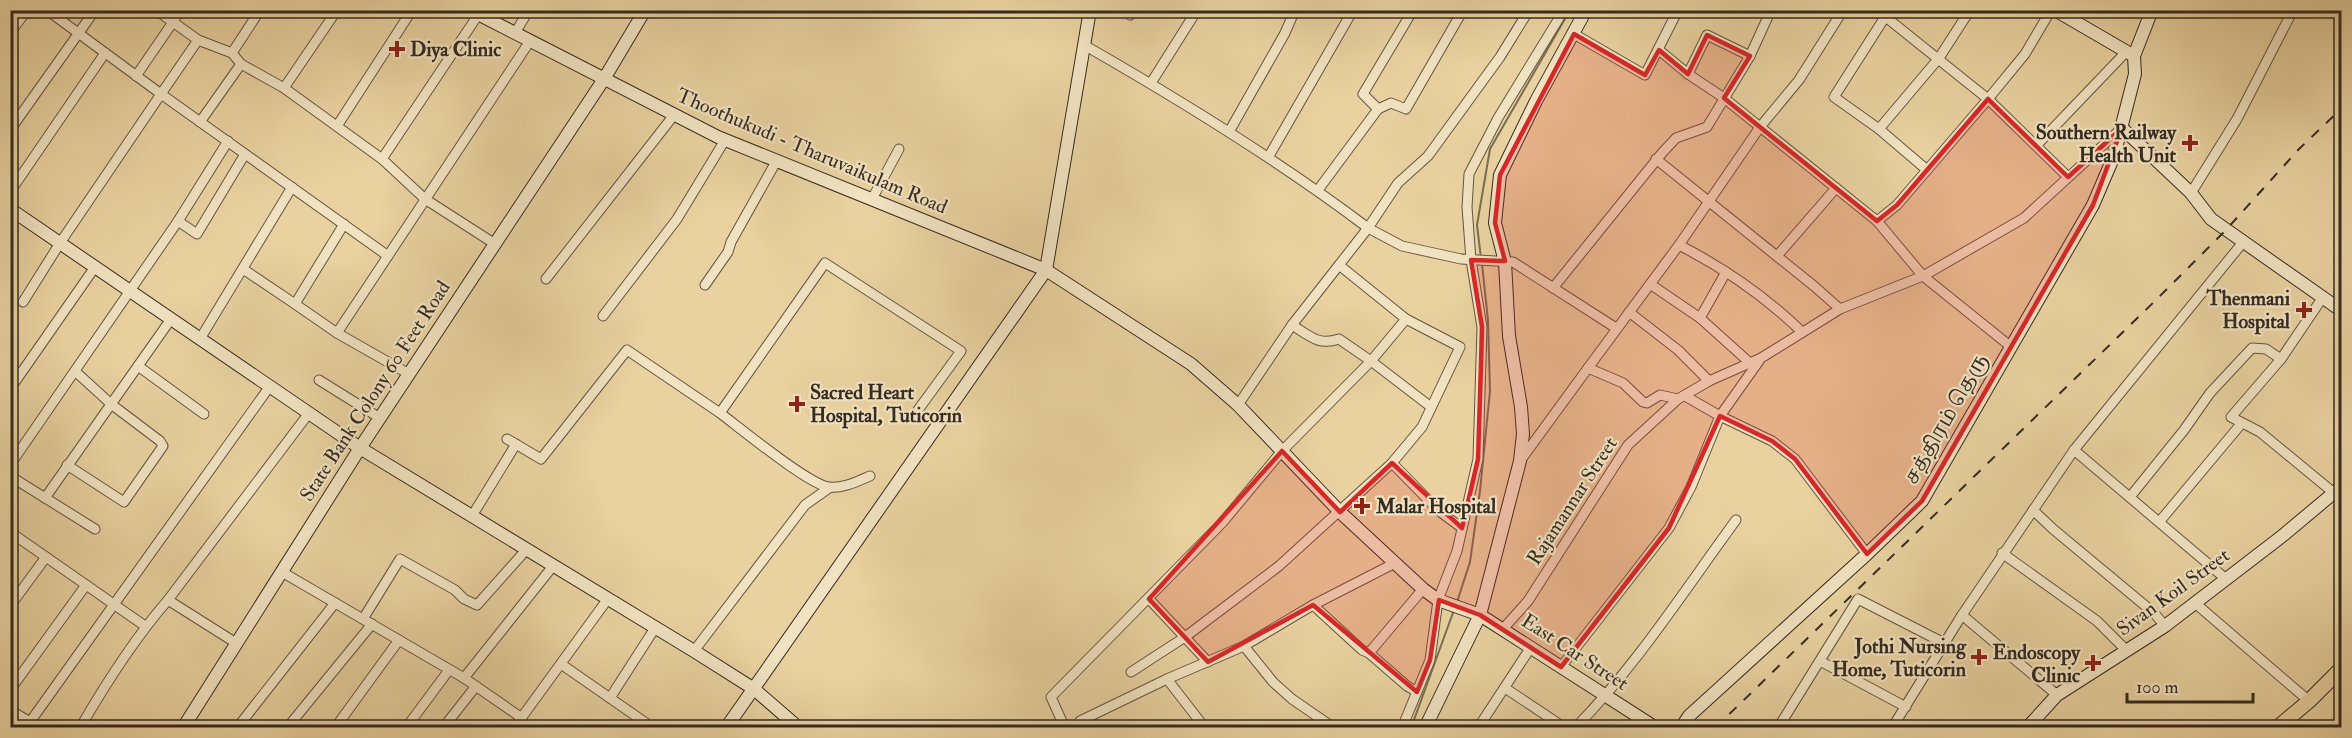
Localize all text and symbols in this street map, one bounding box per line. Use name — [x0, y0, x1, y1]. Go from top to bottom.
place label: Diya Clinic — [410, 37, 502, 63]
marker: Diya Clinic — [388, 40, 406, 58]
street label: Thoothukudi - Tharuvaikulam Road — [673, 83, 951, 220]
place label: Southern Railway Health Unit — [2036, 120, 2177, 168]
marker: Southern Railway Health Unit — [2181, 134, 2199, 152]
street label: State Bank Colony 60 Feet Road — [294, 276, 456, 506]
place label: Thenmani Hospital — [2206, 286, 2291, 335]
marker: Thenmani Hospital — [2295, 301, 2313, 319]
street label: சத்திரம் தெரு — [1899, 349, 1994, 489]
place label: Sacred Heart Hospital, Tuticorin — [810, 380, 963, 429]
marker: Sacred Heart Hospital, Tuticorin — [788, 395, 806, 413]
street label: Rajamannar Street — [1521, 432, 1623, 570]
place label: Malar Hospital — [1375, 494, 1497, 520]
marker: Malar Hospital — [1353, 497, 1371, 515]
street label: Sivan Koil Street — [2112, 542, 2235, 641]
street label: East Car Street — [1517, 608, 1634, 696]
place label: Jothi Nursing Home, Tuticorin — [1832, 634, 1967, 682]
place label: Endoscopy Clinic — [1993, 640, 2081, 688]
marker: Jothi Nursing Home, Tuticorin — [1970, 648, 1988, 666]
marker: Endoscopy Clinic — [2084, 654, 2102, 672]
scale bar — [2127, 666, 2253, 704]
text: 100 m — [2136, 676, 2179, 699]

